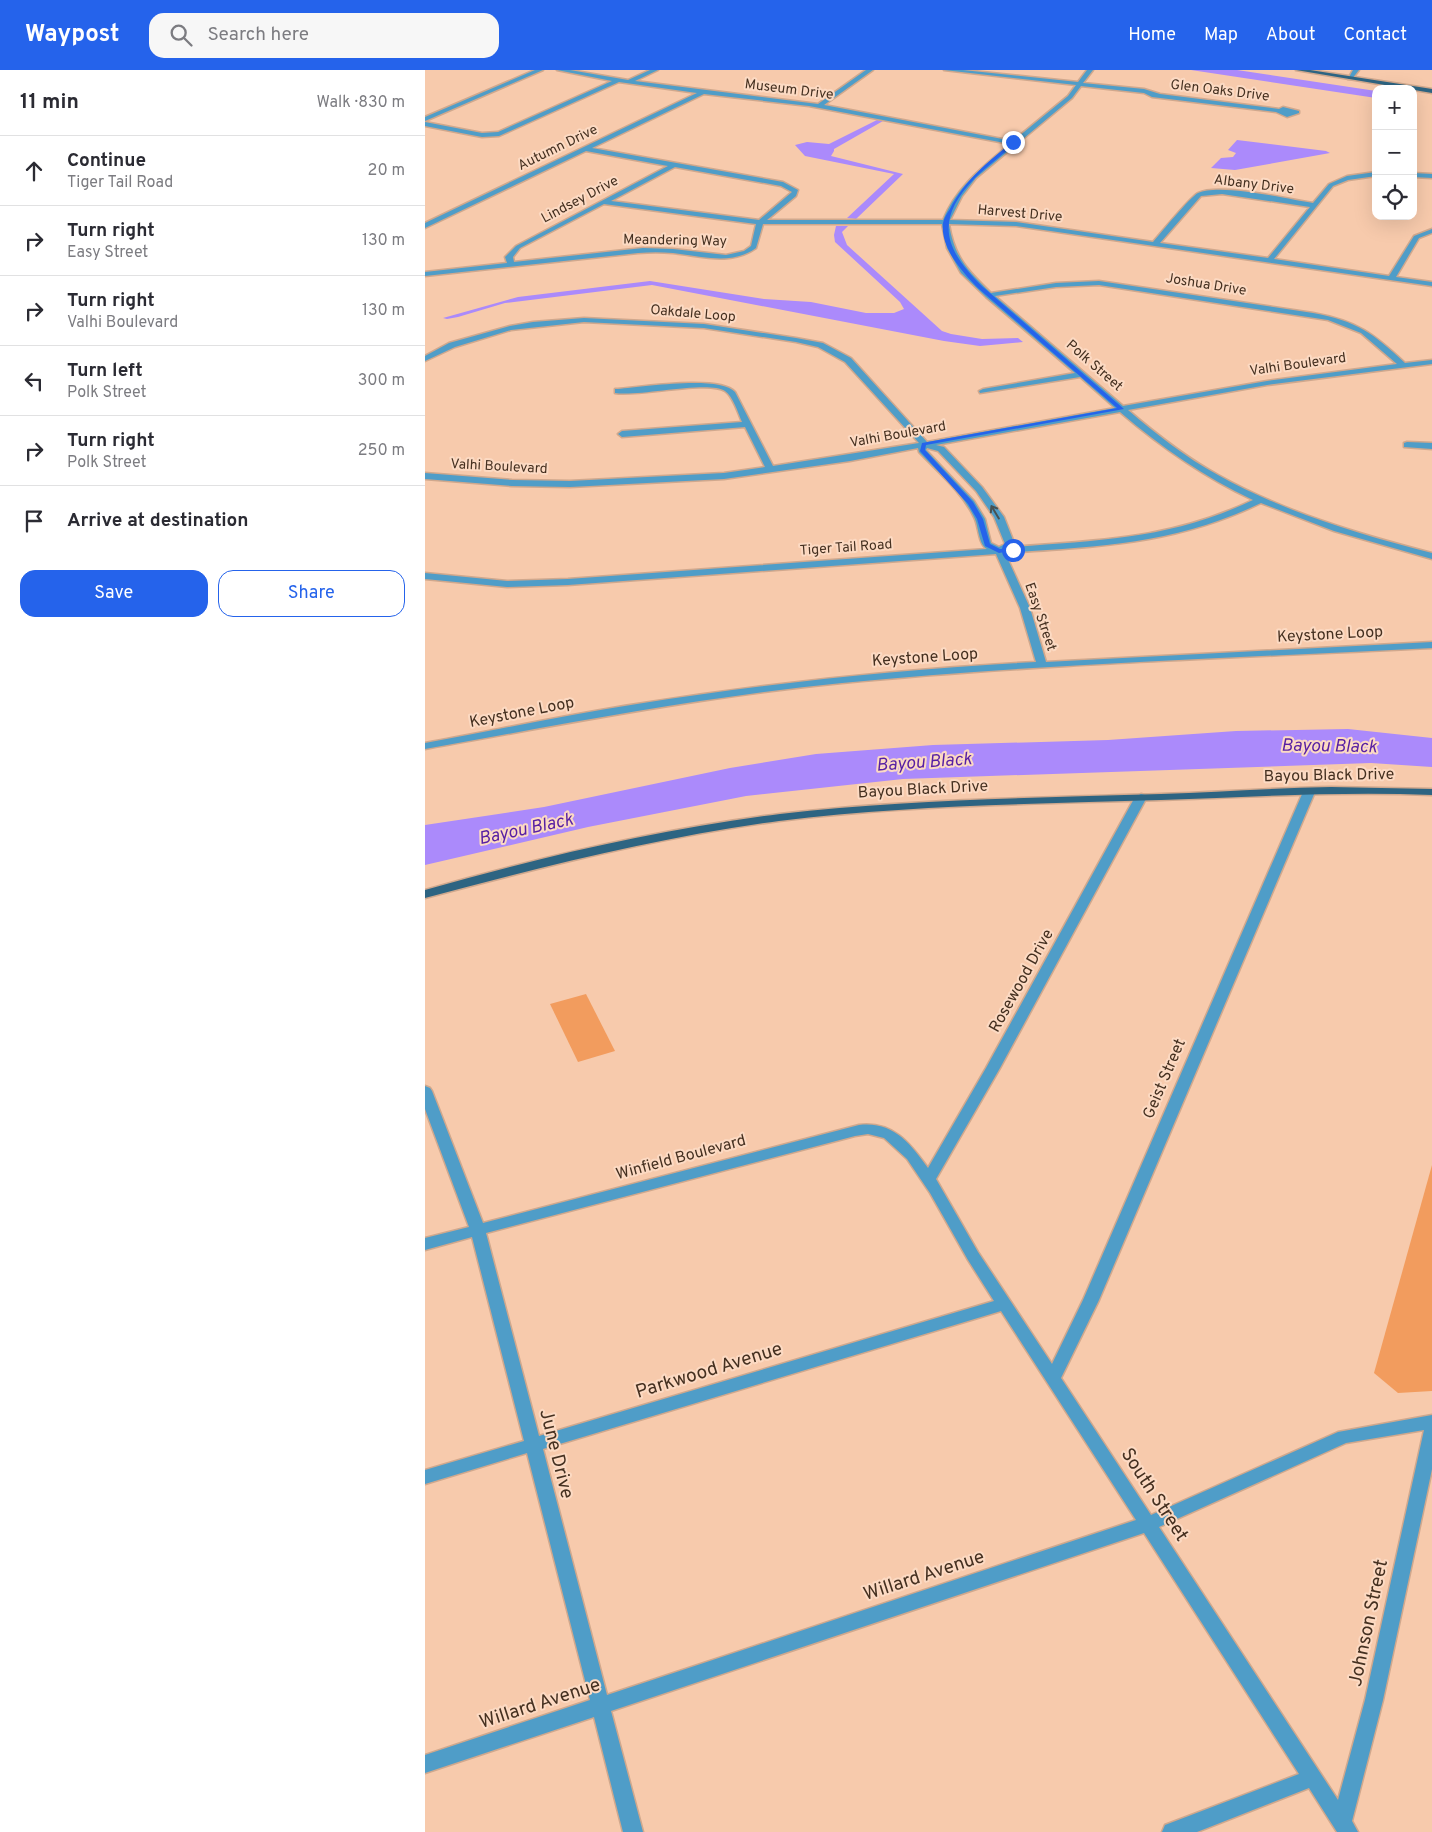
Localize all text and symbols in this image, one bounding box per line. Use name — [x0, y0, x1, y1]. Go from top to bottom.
search box — [149, 13, 499, 58]
text: Waypost — [25, 20, 119, 50]
icon: search — [167, 21, 195, 49]
text: Search here — [207, 23, 309, 47]
text: Home — [1128, 24, 1176, 47]
text: Map — [1204, 24, 1238, 47]
text: About — [1266, 24, 1315, 47]
text: Contact — [1343, 24, 1407, 47]
street label: Museum Drive — [744, 76, 834, 104]
street label: Glen Oaks Drive — [1170, 76, 1270, 106]
map controls — [1372, 85, 1417, 220]
button: + — [1372, 85, 1417, 130]
text: 11 min — [20, 89, 79, 116]
text: Walk · 830 m — [317, 93, 405, 113]
street label: Autumn Drive — [515, 121, 601, 175]
button: − — [1372, 130, 1417, 175]
route end — [1002, 131, 1025, 154]
text: Continue — [67, 149, 146, 173]
icon: ahead — [20, 157, 48, 185]
text: 20 m — [368, 161, 405, 181]
street label: Albany Drive — [1213, 172, 1295, 198]
text: Tiger Tail Road — [67, 173, 173, 193]
street label: Lindsey Drive — [539, 173, 621, 227]
button: locate — [1372, 175, 1417, 220]
street label: Harvest Drive — [977, 202, 1063, 226]
text: Turn right — [67, 219, 155, 243]
icon: right — [20, 227, 48, 255]
text: 130 m — [362, 231, 405, 251]
street label: Meandering Way — [623, 232, 727, 250]
text: Easy Street — [67, 243, 148, 263]
street label: Joshua Drive — [1164, 270, 1248, 300]
text: Turn right — [67, 289, 155, 313]
icon: right — [20, 297, 48, 325]
text: 130 m — [362, 301, 405, 321]
street label: Oakdale Loop — [650, 302, 736, 326]
text: Valhi Boulevard — [67, 313, 178, 333]
street label: Polk Street — [1062, 337, 1126, 395]
street label: Valhi Boulevard — [1249, 350, 1347, 380]
text: Turn left — [67, 359, 143, 383]
icon: left — [20, 367, 48, 395]
text: 300 m — [358, 371, 405, 391]
text: Polk Street — [67, 383, 147, 403]
street label: Valhi Boulevard — [849, 418, 947, 452]
text: Turn right — [67, 429, 155, 453]
icon: right — [20, 437, 48, 465]
text: 250 m — [358, 441, 405, 461]
text: Polk Street — [67, 453, 147, 473]
street label: Valhi Boulevard — [450, 456, 548, 478]
one-way arrow — [990, 505, 1000, 519]
icon: arrive — [20, 507, 48, 535]
text: Arrive at destination — [67, 509, 248, 533]
street label: Tiger Tail Road — [799, 536, 893, 560]
route start — [1002, 539, 1025, 562]
button: Save — [20, 570, 208, 617]
button: Share — [218, 570, 405, 617]
street label: Easy Street — [1020, 581, 1060, 653]
street label: Keystone Loop — [1276, 622, 1384, 648]
street label: Keystone Loop — [871, 644, 979, 672]
street label: Keystone Loop — [468, 693, 576, 733]
water label: Bayou Black — [1281, 735, 1378, 759]
water label: Bayou Black — [875, 748, 974, 778]
street label: Bayou Black Drive — [1264, 765, 1394, 787]
street label: Bayou Black Drive — [857, 777, 989, 803]
water label: Bayou Black — [477, 809, 576, 851]
street label: Rosewood Drive — [985, 926, 1059, 1036]
street label: Geist Street — [1139, 1036, 1191, 1122]
street label: Winfield Boulevard — [614, 1131, 748, 1185]
street label: Parkwood Avenue — [633, 1337, 785, 1405]
street label: June Drive — [533, 1407, 579, 1501]
street label: South Street — [1115, 1444, 1193, 1546]
street label: Willard Avenue — [860, 1545, 988, 1607]
street label: Johnson Street — [1344, 1557, 1394, 1689]
street label: Willard Avenue — [476, 1673, 604, 1735]

